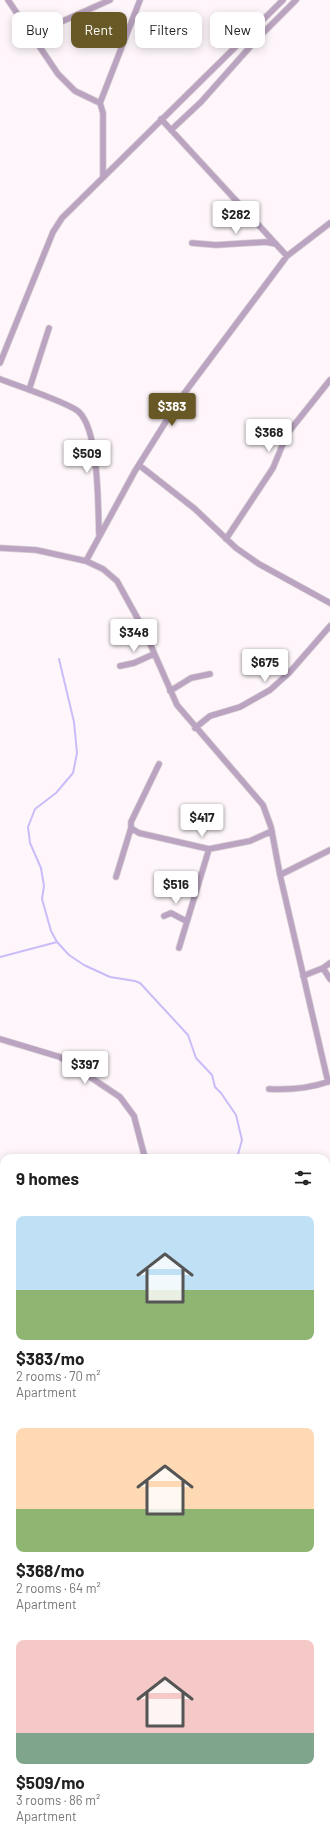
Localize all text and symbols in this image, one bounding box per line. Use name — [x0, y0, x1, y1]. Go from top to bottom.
chip: Buy — [12, 12, 63, 48]
chip: Rent — [71, 12, 127, 48]
chip: Filters — [135, 12, 202, 48]
chip: New — [210, 12, 265, 48]
pin: $282 — [212, 201, 260, 235]
text: $282 — [221, 206, 251, 222]
pin: $383 — [148, 393, 196, 427]
text: $383 — [158, 398, 186, 414]
pin: $368 — [245, 419, 293, 453]
text: $368 — [255, 424, 283, 440]
pin: $509 — [63, 440, 111, 474]
text: $509 — [73, 445, 101, 461]
pin: $348 — [110, 619, 158, 653]
text: $348 — [119, 624, 149, 640]
pin: $675 — [241, 649, 289, 683]
text: $675 — [251, 654, 279, 670]
pin: $417 — [178, 804, 226, 838]
text: $417 — [189, 809, 215, 825]
pin: $516 — [152, 871, 200, 905]
text: $516 — [163, 876, 189, 892]
pin: $397 — [61, 1051, 109, 1085]
text: $397 — [71, 1056, 99, 1072]
icon: filters — [292, 1167, 314, 1189]
text: 9 homes — [16, 1168, 79, 1188]
icon: home — [129, 1242, 201, 1314]
text: $383/mo — [16, 1348, 84, 1368]
text: 2 rooms · 70 m² — [16, 1368, 100, 1384]
text: Apartment — [16, 1384, 77, 1400]
icon: home — [129, 1454, 201, 1526]
text: $368/mo — [16, 1560, 84, 1580]
text: 2 rooms · 64 m² — [16, 1580, 101, 1596]
text: Apartment — [16, 1596, 77, 1612]
icon: home — [129, 1666, 201, 1738]
text: $509/mo — [16, 1772, 85, 1792]
text: 3 rooms · 86 m² — [16, 1792, 100, 1808]
text: Apartment — [16, 1808, 77, 1824]

